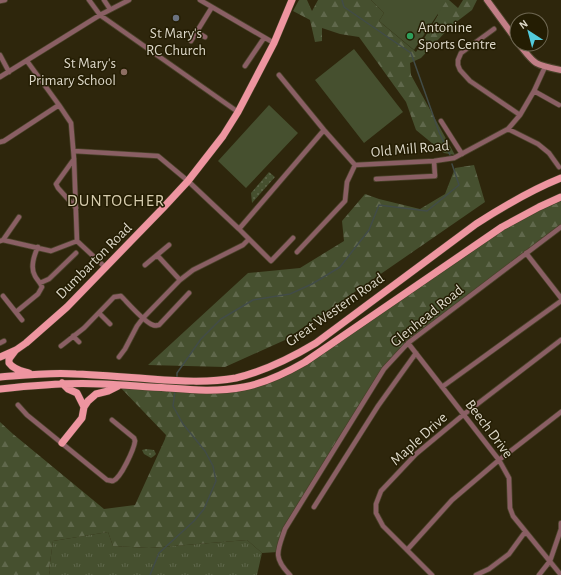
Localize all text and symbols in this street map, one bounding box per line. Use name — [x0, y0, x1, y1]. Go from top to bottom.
north arrow — [509, 12, 549, 52]
marker: St Mary's RC Church — [171, 13, 181, 23]
text: N — [517, 18, 530, 31]
place label: Antonine Sports Centre — [418, 20, 496, 52]
place label: St Mary's RC Church — [146, 26, 206, 58]
marker: Antonine Sports Centre — [405, 31, 415, 41]
place label: St Mary's Primary School — [28, 56, 116, 88]
marker: St Mary's Primary School — [119, 67, 129, 77]
street label: Old Mill Road — [370, 138, 450, 160]
district label: DUNTOCHER — [67, 192, 165, 209]
street label: Dumbarton Road — [53, 220, 135, 302]
street label: Great Western Road — [283, 270, 387, 349]
street label: Glenhead Road — [388, 282, 466, 350]
street label: Beech Drive — [462, 397, 516, 461]
street label: Maple Drive — [388, 410, 450, 468]

